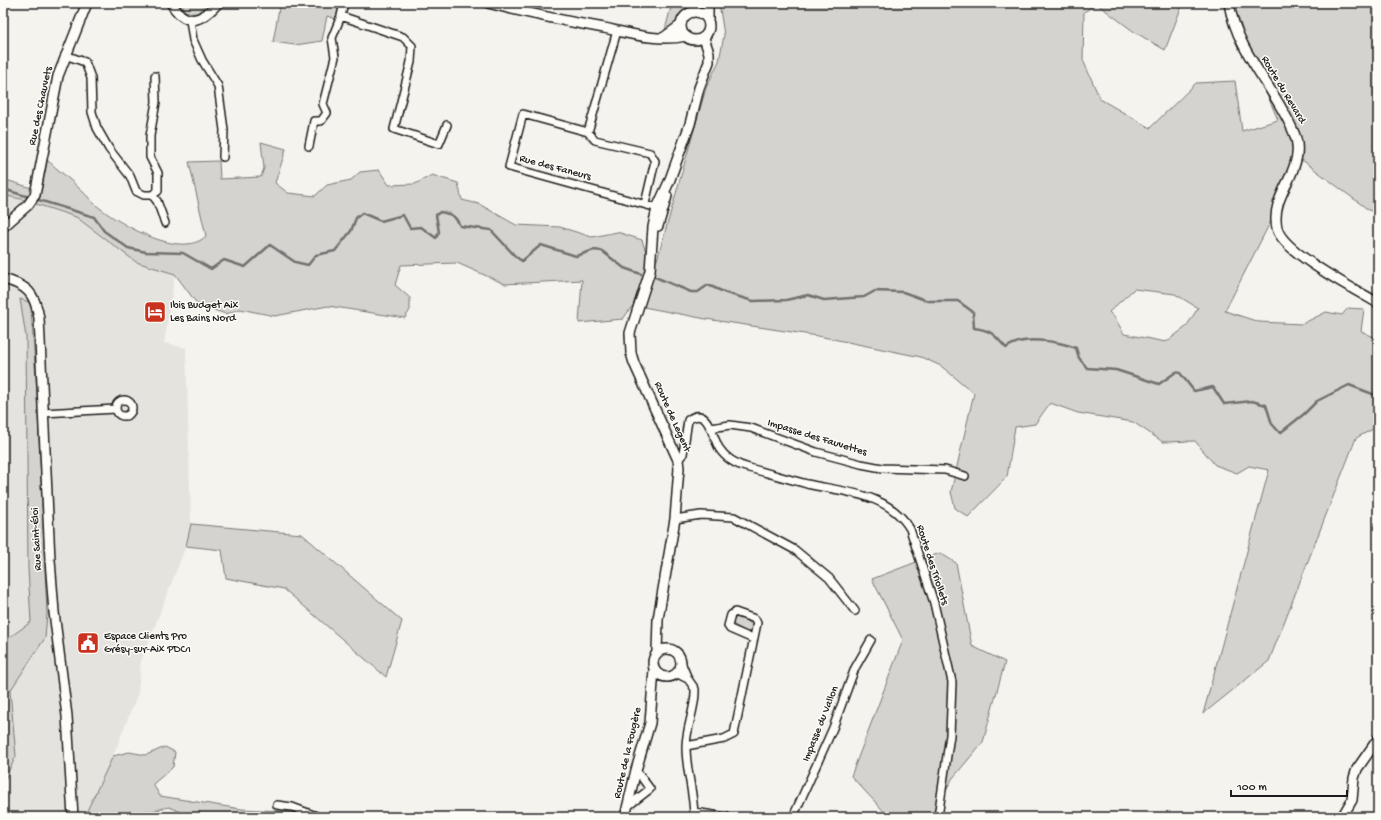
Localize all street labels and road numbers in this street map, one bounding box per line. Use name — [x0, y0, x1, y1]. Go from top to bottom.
street label: Route du Revard — [1258, 54, 1309, 127]
street label: Rue des Chauvets — [27, 65, 55, 146]
street label: Rue des Faneurs — [518, 153, 593, 184]
street label: Route de Legent — [651, 380, 693, 455]
street label: Impasse des Fauvettes — [766, 417, 869, 459]
street label: Rue Saint-Éloi — [28, 507, 45, 571]
street label: Route des Triollets — [913, 523, 951, 607]
street label: Impasse du Vallon — [800, 684, 842, 764]
street label: Route de la Fougère — [612, 706, 644, 800]

